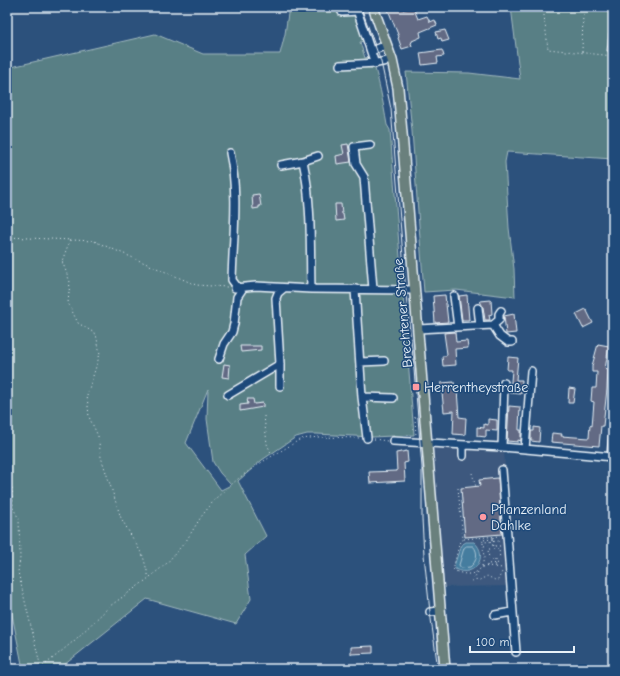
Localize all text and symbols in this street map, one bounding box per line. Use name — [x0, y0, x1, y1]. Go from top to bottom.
street label: Brechtener Straße — [390, 258, 416, 368]
place label: Herrentheystraße — [424, 379, 528, 396]
marker: Herrentheystraße — [411, 382, 421, 392]
place label: Pflanzenland Dahlke — [491, 501, 567, 534]
marker: Pflanzenland Dahlke — [478, 512, 488, 522]
scale bar — [470, 628, 574, 654]
text: 100 m — [476, 635, 509, 649]

